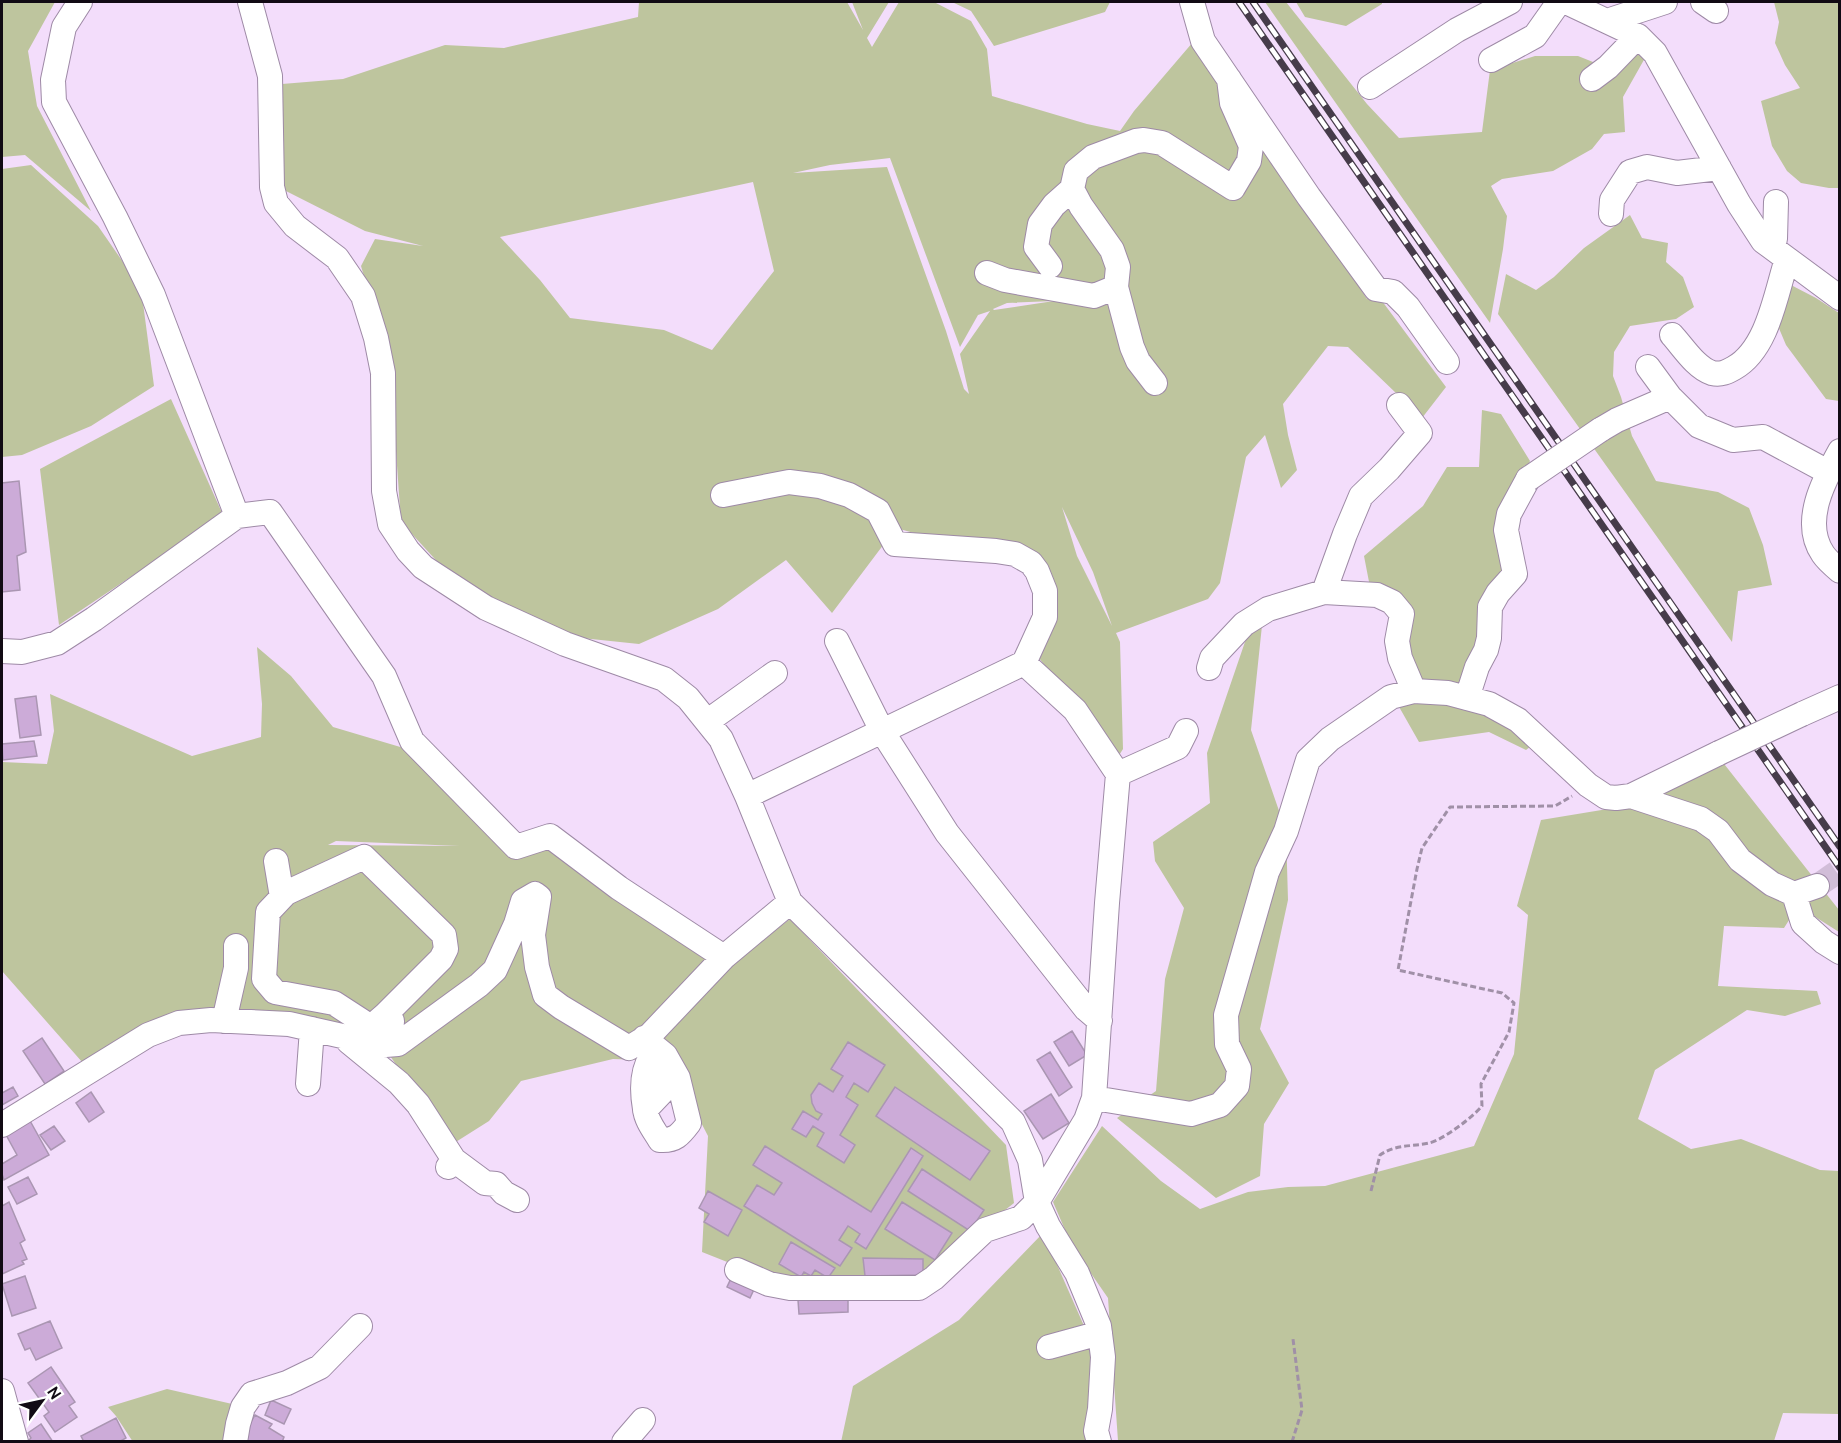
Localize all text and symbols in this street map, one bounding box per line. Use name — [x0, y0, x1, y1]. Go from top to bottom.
north arrow — [12, 1371, 72, 1431]
text: N — [43, 1383, 65, 1403]

